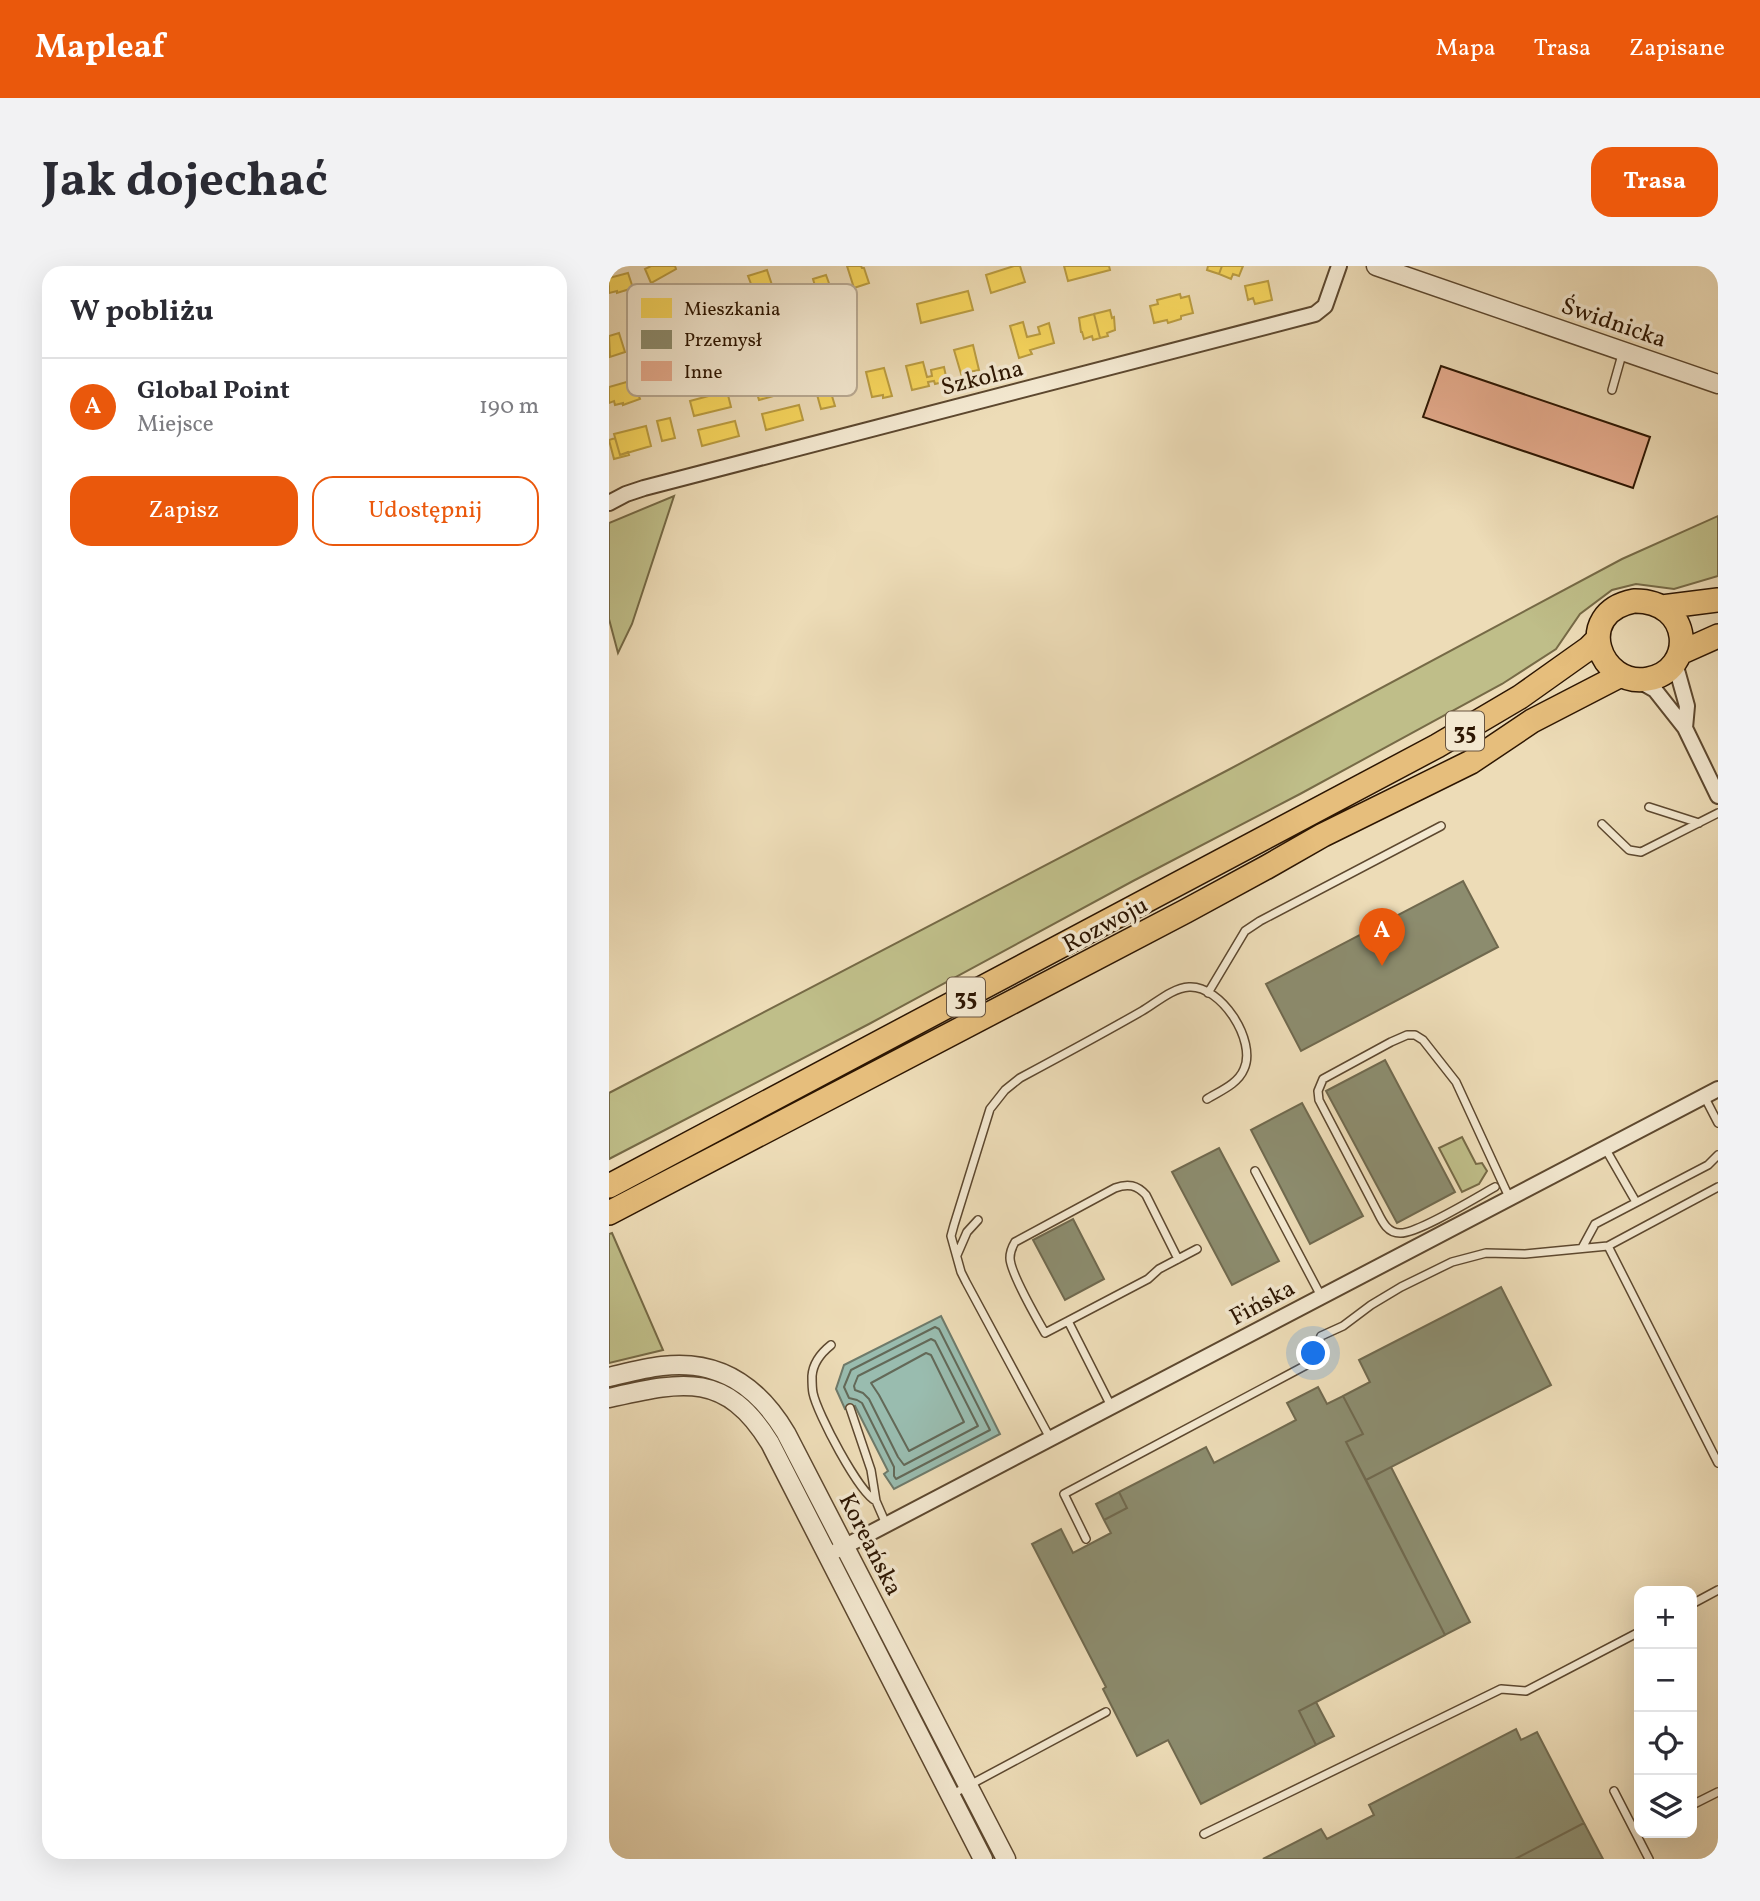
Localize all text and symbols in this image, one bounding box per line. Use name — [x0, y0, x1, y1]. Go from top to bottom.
text: Mapleaf — [35, 26, 165, 72]
text: Mapa — [1436, 32, 1496, 66]
text: Trasa — [1534, 32, 1591, 66]
text: Zapisane — [1629, 32, 1725, 66]
button: Trasa — [1591, 147, 1718, 217]
text: Jak dojechać — [42, 148, 328, 217]
legend — [627, 284, 857, 396]
street label: Świdnicka — [1556, 290, 1671, 358]
text: W pobliżu — [70, 291, 213, 333]
text: Mieszkania — [684, 297, 780, 323]
text: Przemysł — [684, 328, 762, 354]
street label: Szkolna — [938, 352, 1027, 406]
text: Inne — [684, 360, 722, 386]
text: Global Point — [137, 373, 290, 409]
text: A — [85, 391, 101, 423]
text: 190 m — [479, 391, 539, 423]
text: Miejsce — [137, 409, 214, 441]
button: Zapisz — [70, 476, 298, 546]
button: Udostępnij — [312, 476, 539, 546]
road number: 35 — [1446, 712, 1484, 751]
street label: Rozwoju — [1057, 889, 1155, 962]
pin: A — [1359, 908, 1405, 966]
road number: 35 — [947, 978, 985, 1016]
street label: Fińska — [1224, 1272, 1302, 1335]
your location — [1296, 1336, 1330, 1370]
street label: Koreańska — [829, 1488, 910, 1602]
map controls — [1634, 1586, 1697, 1838]
button: + — [1634, 1586, 1697, 1649]
button: − — [1634, 1649, 1697, 1712]
button: locate — [1634, 1712, 1697, 1775]
button: layers — [1634, 1775, 1697, 1838]

